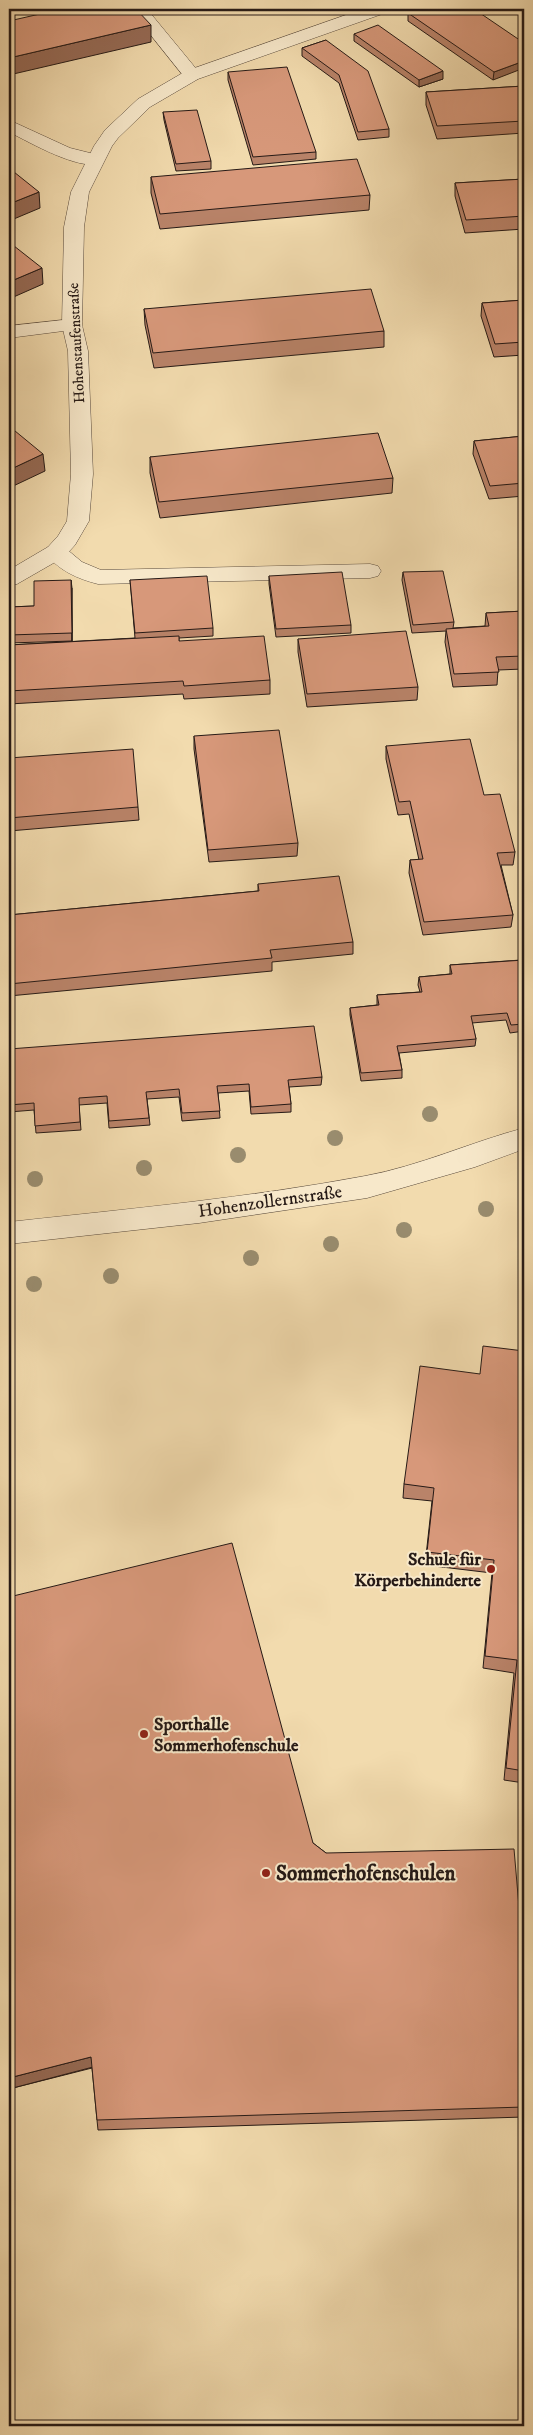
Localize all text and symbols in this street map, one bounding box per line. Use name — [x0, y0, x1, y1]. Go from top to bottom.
street label: Hohenstaufenstraße — [64, 282, 89, 404]
street label: Hohenzollernstraße — [197, 1181, 343, 1223]
place label: Schule für Körperbehinderte — [354, 1549, 482, 1592]
marker: Schule für Körperbehinderte — [485, 1563, 497, 1575]
place label: Sporthalle Sommerhofenschule — [154, 1714, 299, 1757]
marker: Sporthalle Sommerhofenschule — [138, 1728, 150, 1740]
place label: Sommerhofenschulen — [276, 1861, 457, 1887]
marker: Sommerhofenschulen — [260, 1867, 272, 1879]

